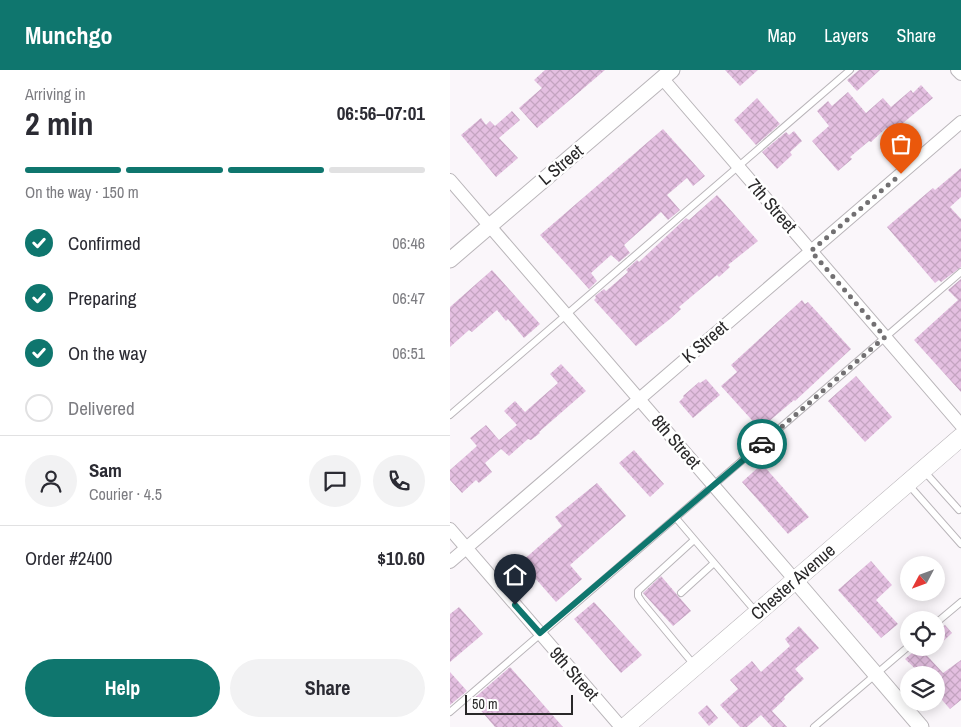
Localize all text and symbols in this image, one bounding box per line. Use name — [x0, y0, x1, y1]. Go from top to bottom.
text: Munchgo — [25, 19, 112, 51]
text: Map — [768, 23, 796, 48]
text: Layers — [824, 23, 869, 48]
text: Share — [897, 23, 936, 48]
text: Arriving in — [25, 83, 86, 105]
text: 06:56–07:01 — [337, 100, 425, 126]
text: 2 min — [25, 102, 94, 145]
pin — [880, 123, 922, 174]
icon: bag — [887, 130, 915, 158]
street label: L Street — [533, 139, 588, 191]
street label: 7th Street — [742, 173, 803, 238]
text: On the way · 150 m — [25, 181, 139, 203]
icon: check — [25, 229, 53, 257]
text: Confirmed — [68, 230, 141, 256]
text: 06:46 — [392, 232, 425, 254]
icon: check — [25, 284, 53, 312]
text: Preparing — [68, 285, 136, 311]
text: 06:47 — [392, 287, 425, 309]
street label: K Street — [676, 315, 733, 369]
icon: check — [25, 339, 53, 367]
text: On the way — [68, 340, 147, 366]
text: 06:51 — [392, 342, 425, 364]
text: Delivered — [68, 395, 135, 421]
street label: 8th Street — [646, 409, 707, 474]
courier — [737, 419, 787, 469]
icon: car — [748, 430, 776, 458]
button: person — [25, 455, 77, 507]
button: chat — [309, 455, 361, 507]
button: phone — [373, 455, 425, 507]
text: Sam — [89, 457, 122, 483]
text: Courier · 4.5 — [89, 483, 162, 505]
street label: Chester Avenue — [745, 538, 840, 625]
text: Order #2400 — [25, 545, 112, 571]
text: $10.60 — [377, 545, 425, 571]
pin — [494, 554, 536, 605]
north arrow — [900, 556, 945, 601]
map controls — [900, 556, 945, 711]
icon: home — [501, 561, 529, 589]
button: locate — [900, 611, 945, 656]
street label: 9th Street — [544, 641, 605, 706]
button: Help — [25, 659, 220, 717]
button: Share — [230, 659, 425, 717]
button: layers — [900, 666, 945, 711]
scale bar — [465, 692, 572, 715]
text: 50 m — [472, 695, 498, 713]

